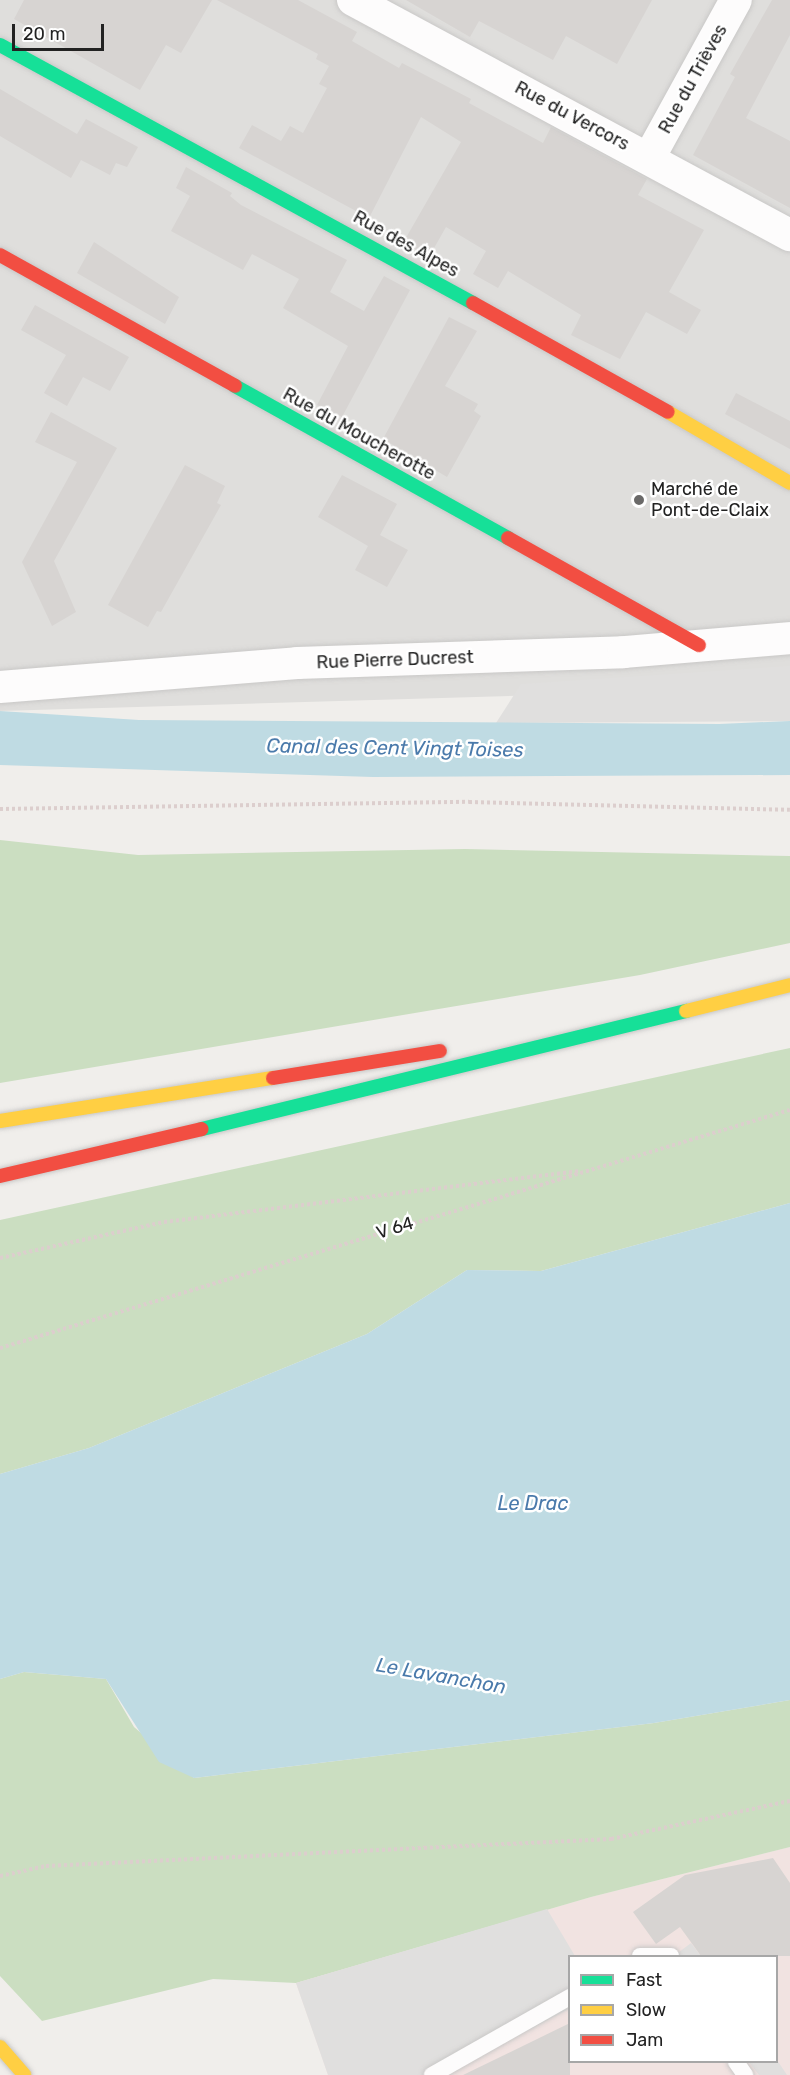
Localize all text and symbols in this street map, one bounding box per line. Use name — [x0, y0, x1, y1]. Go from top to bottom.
scale bar — [15, 12, 106, 50]
street label: Rue du Trièves — [654, 20, 732, 138]
text: 20 m — [23, 23, 65, 45]
street label: Rue du Vercors — [511, 77, 633, 155]
street label: Rue des Alpes — [349, 206, 463, 282]
street label: Rue du Moucherotte — [279, 383, 439, 485]
place label: Marché de Pont-de-Claix — [651, 479, 769, 522]
marker: Marché de Pont-de-Claix — [632, 493, 646, 507]
street label: Rue Pierre Ducrest — [316, 646, 474, 674]
water label: Canal des Cent Vingt Toises — [266, 734, 524, 762]
street label: V 64 — [374, 1212, 416, 1244]
water label: Le Drac — [497, 1491, 569, 1515]
water label: Le Lavanchon — [374, 1653, 508, 1699]
legend — [568, 1955, 778, 2063]
text: Fast — [626, 1969, 662, 1991]
text: Slow — [626, 1999, 666, 2021]
text: Jam — [626, 2029, 663, 2051]

